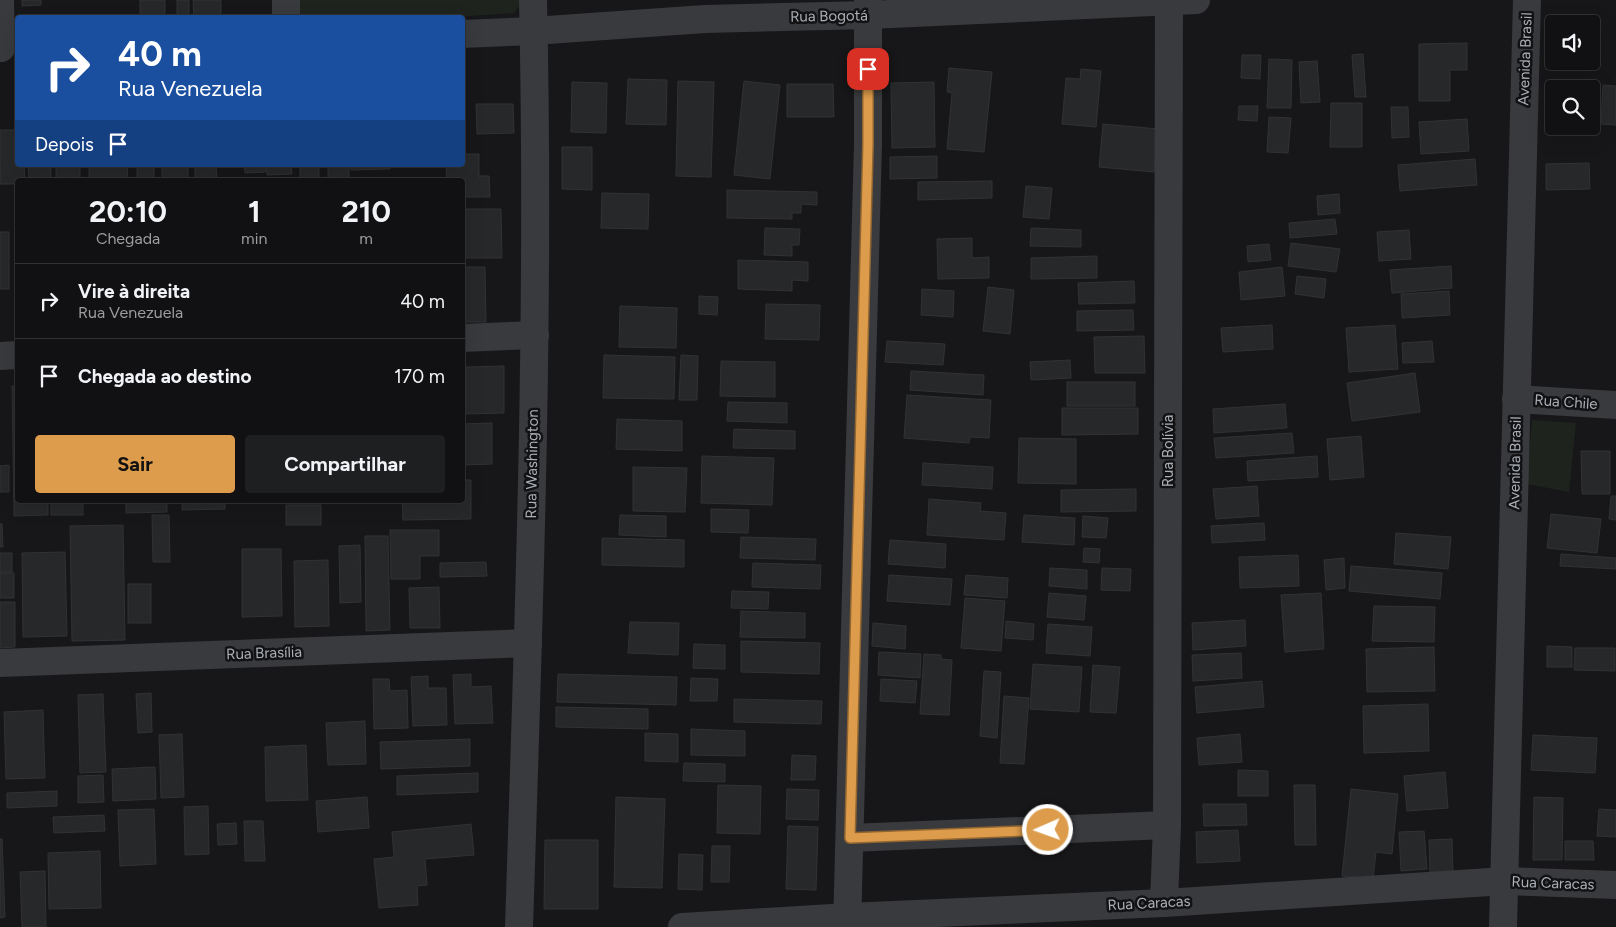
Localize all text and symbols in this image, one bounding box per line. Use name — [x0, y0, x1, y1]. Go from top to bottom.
street label: Rua Bogotá — [790, 6, 868, 26]
street label: Avenida Brasil — [1514, 12, 1536, 106]
map controls — [1545, 15, 1600, 135]
button: sound — [1545, 15, 1600, 70]
text: 40 m — [118, 33, 202, 75]
icon: right — [35, 35, 100, 100]
pin — [847, 48, 889, 90]
icon: arrive — [854, 55, 882, 83]
text: Rua Venezuela — [118, 75, 263, 102]
button: search — [1545, 80, 1600, 135]
icon: arrive — [104, 130, 132, 158]
text: Depois — [35, 133, 94, 156]
text: 20:10 — [89, 193, 167, 230]
text: 1 — [248, 193, 261, 230]
text: 210 — [341, 193, 391, 230]
text: Chegada — [96, 229, 160, 248]
text: min — [241, 229, 267, 248]
text: m — [359, 229, 373, 248]
text: Vire à direita — [78, 280, 190, 303]
icon: right — [35, 287, 63, 315]
text: 40 m — [400, 290, 445, 313]
text: Rua Venezuela — [78, 303, 183, 322]
icon: arrive — [35, 362, 63, 390]
text: Chegada ao destino — [78, 365, 251, 388]
text: 170 m — [394, 365, 445, 388]
street label: Rua Chile — [1534, 391, 1598, 413]
street label: Rua Washington — [522, 409, 542, 519]
street label: Rua Bolívia — [1159, 415, 1177, 487]
street label: Avenida Brasil — [1505, 416, 1525, 510]
button: Sair — [35, 435, 235, 493]
button: Compartilhar — [245, 435, 445, 493]
street label: Rua Brasília — [226, 643, 302, 663]
position arrow — [1021, 803, 1073, 855]
street label: Rua Caracas — [1511, 873, 1595, 893]
street label: Rua Caracas — [1107, 892, 1191, 914]

